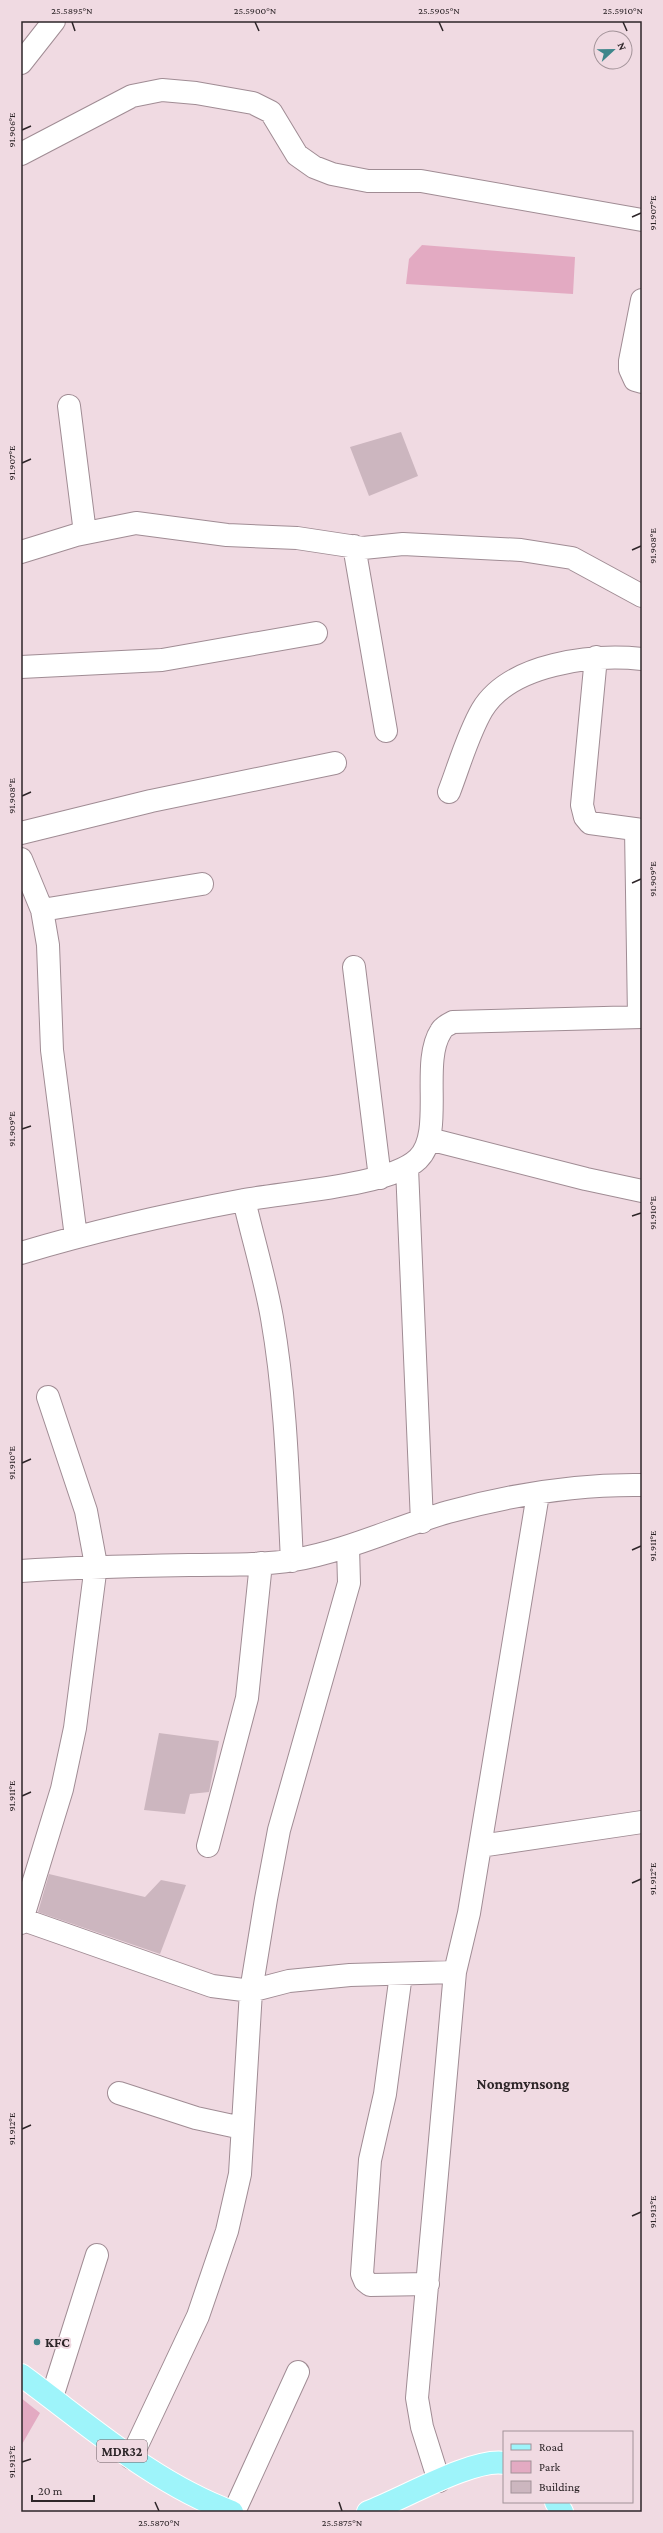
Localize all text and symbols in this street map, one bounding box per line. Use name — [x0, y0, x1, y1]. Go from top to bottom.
text: 25.5895°N — [51, 5, 93, 16]
text: 25.5900°N — [234, 5, 277, 16]
text: 25.5905°N — [418, 5, 460, 16]
text: 25.5910°N — [603, 5, 644, 16]
north arrow — [593, 30, 633, 70]
text: N — [615, 41, 629, 52]
text: 91.906°E — [6, 112, 17, 148]
text: 91.907°E — [647, 195, 658, 230]
text: 91.907°E — [6, 445, 17, 480]
text: 91.908°E — [647, 528, 658, 564]
text: 91.908°E — [6, 778, 17, 814]
text: 91.909°E — [647, 861, 658, 897]
text: 91.909°E — [6, 1111, 17, 1147]
text: 91.910°E — [647, 1196, 658, 1230]
text: 91.910°E — [6, 1446, 17, 1480]
text: 91.911°E — [647, 1530, 658, 1562]
text: 91.911°E — [6, 1780, 17, 1812]
text: 91.912°E — [647, 1862, 658, 1895]
district label: Nongmynsong — [477, 2076, 570, 2092]
text: 91.912°E — [6, 2112, 17, 2145]
text: 91.913°E — [647, 2195, 658, 2228]
place label: KFC — [45, 2334, 70, 2350]
marker: KFC — [32, 2337, 42, 2347]
legend — [503, 2431, 633, 2503]
road number: MDR32 — [97, 2440, 147, 2462]
text: Road — [539, 2440, 564, 2454]
text: 91.913°E — [6, 2445, 17, 2478]
text: Park — [539, 2460, 561, 2474]
scale bar — [32, 2477, 94, 2503]
text: Building — [539, 2480, 580, 2494]
text: 20 m — [38, 2484, 63, 2498]
text: 25.5870°N — [138, 2517, 180, 2528]
text: 25.5875°N — [322, 2517, 363, 2528]

